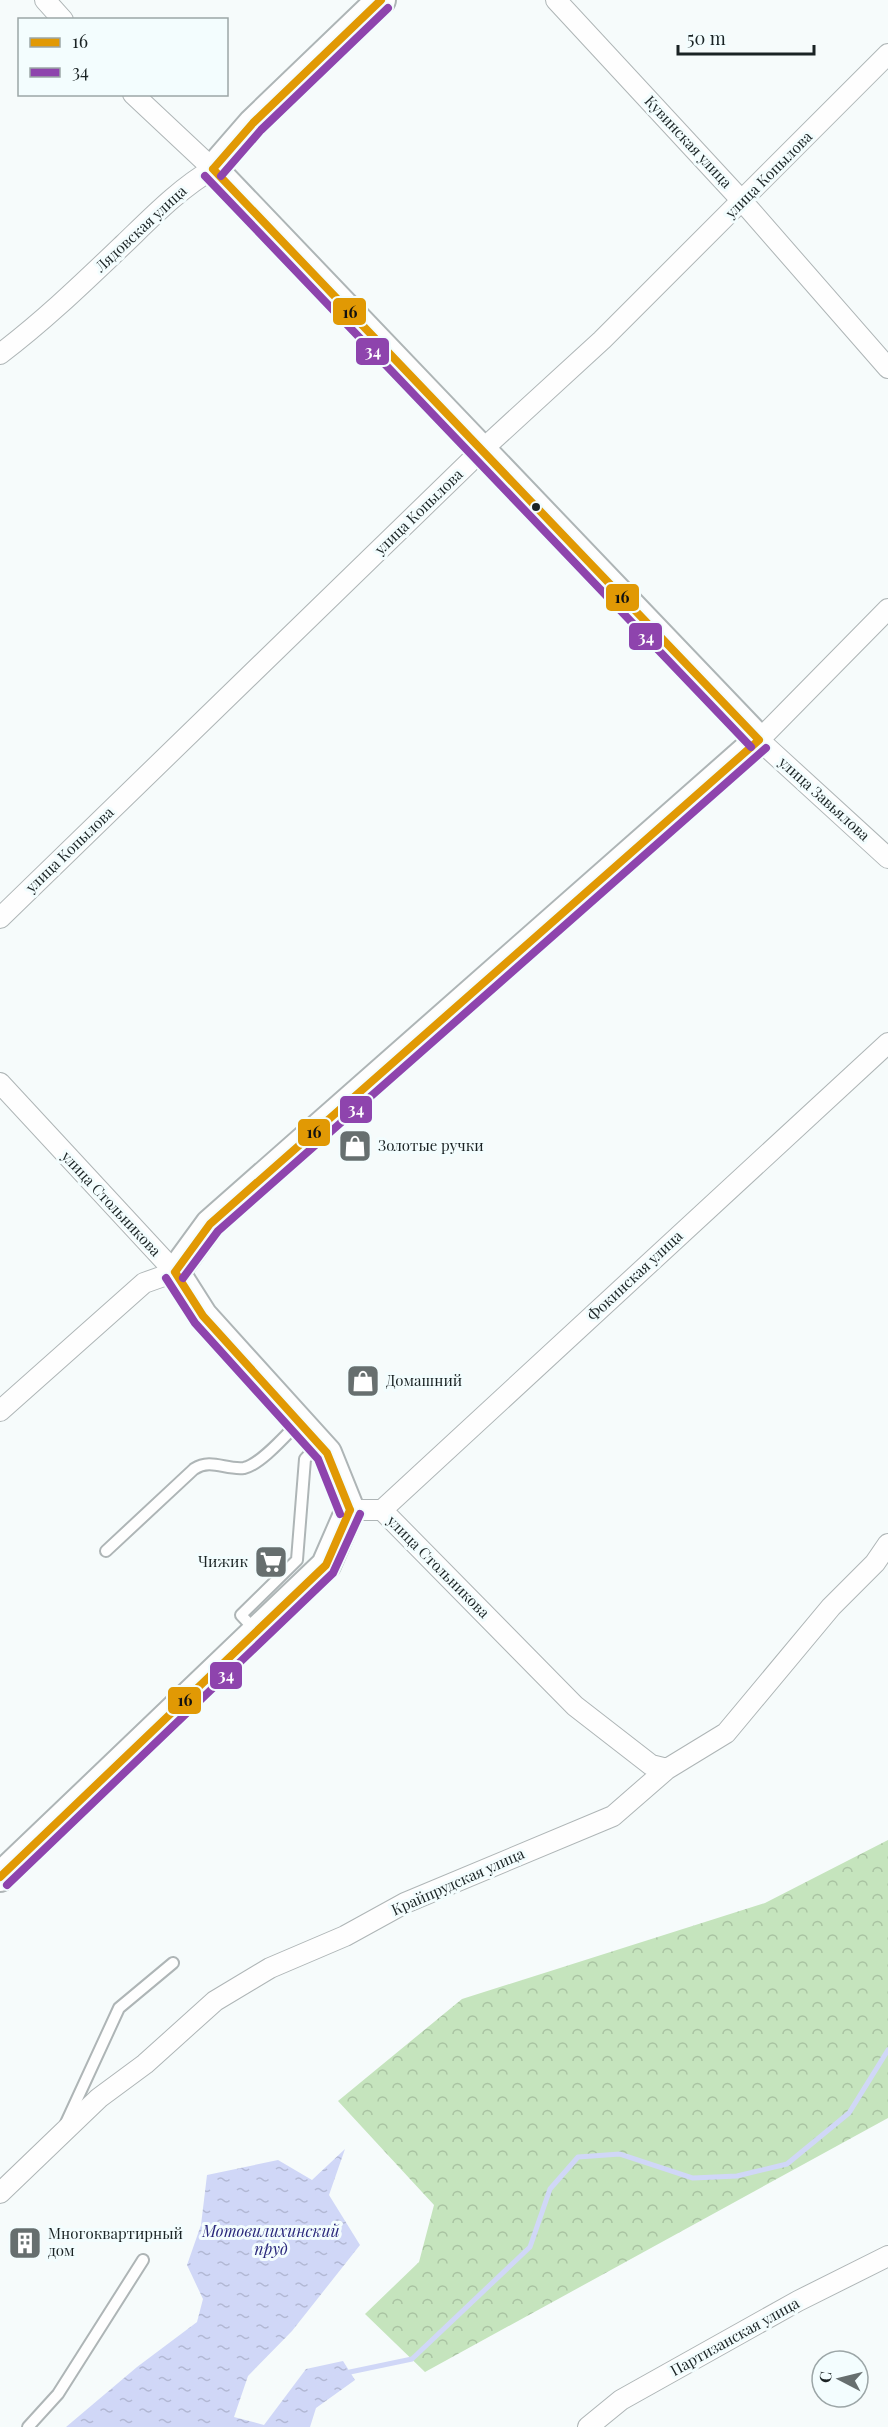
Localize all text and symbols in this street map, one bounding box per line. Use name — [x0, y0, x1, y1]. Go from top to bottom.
legend — [18, 18, 228, 96]
scale bar — [678, 18, 814, 56]
text: 50 m — [687, 26, 726, 50]
text: 16 — [72, 29, 88, 53]
text: 34 — [72, 59, 89, 83]
street label: Кувинская улица — [641, 91, 737, 192]
street label: улица Копылова — [720, 126, 816, 223]
street label: Лядовская улица — [90, 180, 191, 277]
line badge: 16 — [332, 297, 367, 326]
text: 16 — [342, 301, 358, 322]
line badge: 34 — [355, 337, 390, 366]
text: 34 — [365, 340, 381, 361]
street label: улица Копылова — [369, 464, 467, 559]
unlabelled marker — [530, 501, 542, 513]
line badge: 16 — [605, 583, 640, 612]
text: 16 — [614, 586, 630, 607]
line badge: 34 — [628, 622, 663, 651]
text: 34 — [638, 626, 654, 647]
street label: улица Завьялова — [774, 751, 875, 845]
street label: улица Копылова — [20, 802, 118, 897]
line badge: 34 — [339, 1095, 373, 1124]
text: 34 — [348, 1098, 364, 1119]
line badge: 16 — [297, 1118, 331, 1147]
text: 16 — [306, 1121, 322, 1142]
shop icon: Золотые ручки — [337, 1128, 373, 1164]
place label: Золотые ручки — [378, 1135, 484, 1155]
street label: улица Стольникова — [57, 1146, 166, 1261]
street label: Фокинская улица — [582, 1225, 687, 1325]
shop icon: Домашний — [345, 1363, 381, 1399]
place label: Домашний — [386, 1370, 462, 1390]
street label: улица Стольникова — [382, 1510, 495, 1622]
supermarket icon: Чижик — [253, 1544, 289, 1580]
place label: Чижик — [198, 1551, 248, 1571]
line badge: 34 — [209, 1661, 243, 1690]
text: 34 — [218, 1664, 234, 1685]
line badge: 16 — [167, 1686, 202, 1715]
text: 16 — [177, 1689, 193, 1710]
street label: Крайпрудская улица — [388, 1843, 528, 1919]
water label: Мотовилихинский пруд — [201, 2220, 341, 2259]
place label: Многоквартирный дом — [48, 2223, 183, 2260]
building icon: Многоквартирный дом — [7, 2225, 43, 2261]
street label: Партизанская улица — [667, 2292, 803, 2380]
north arrow — [810, 2349, 870, 2409]
text: С — [814, 2370, 836, 2384]

